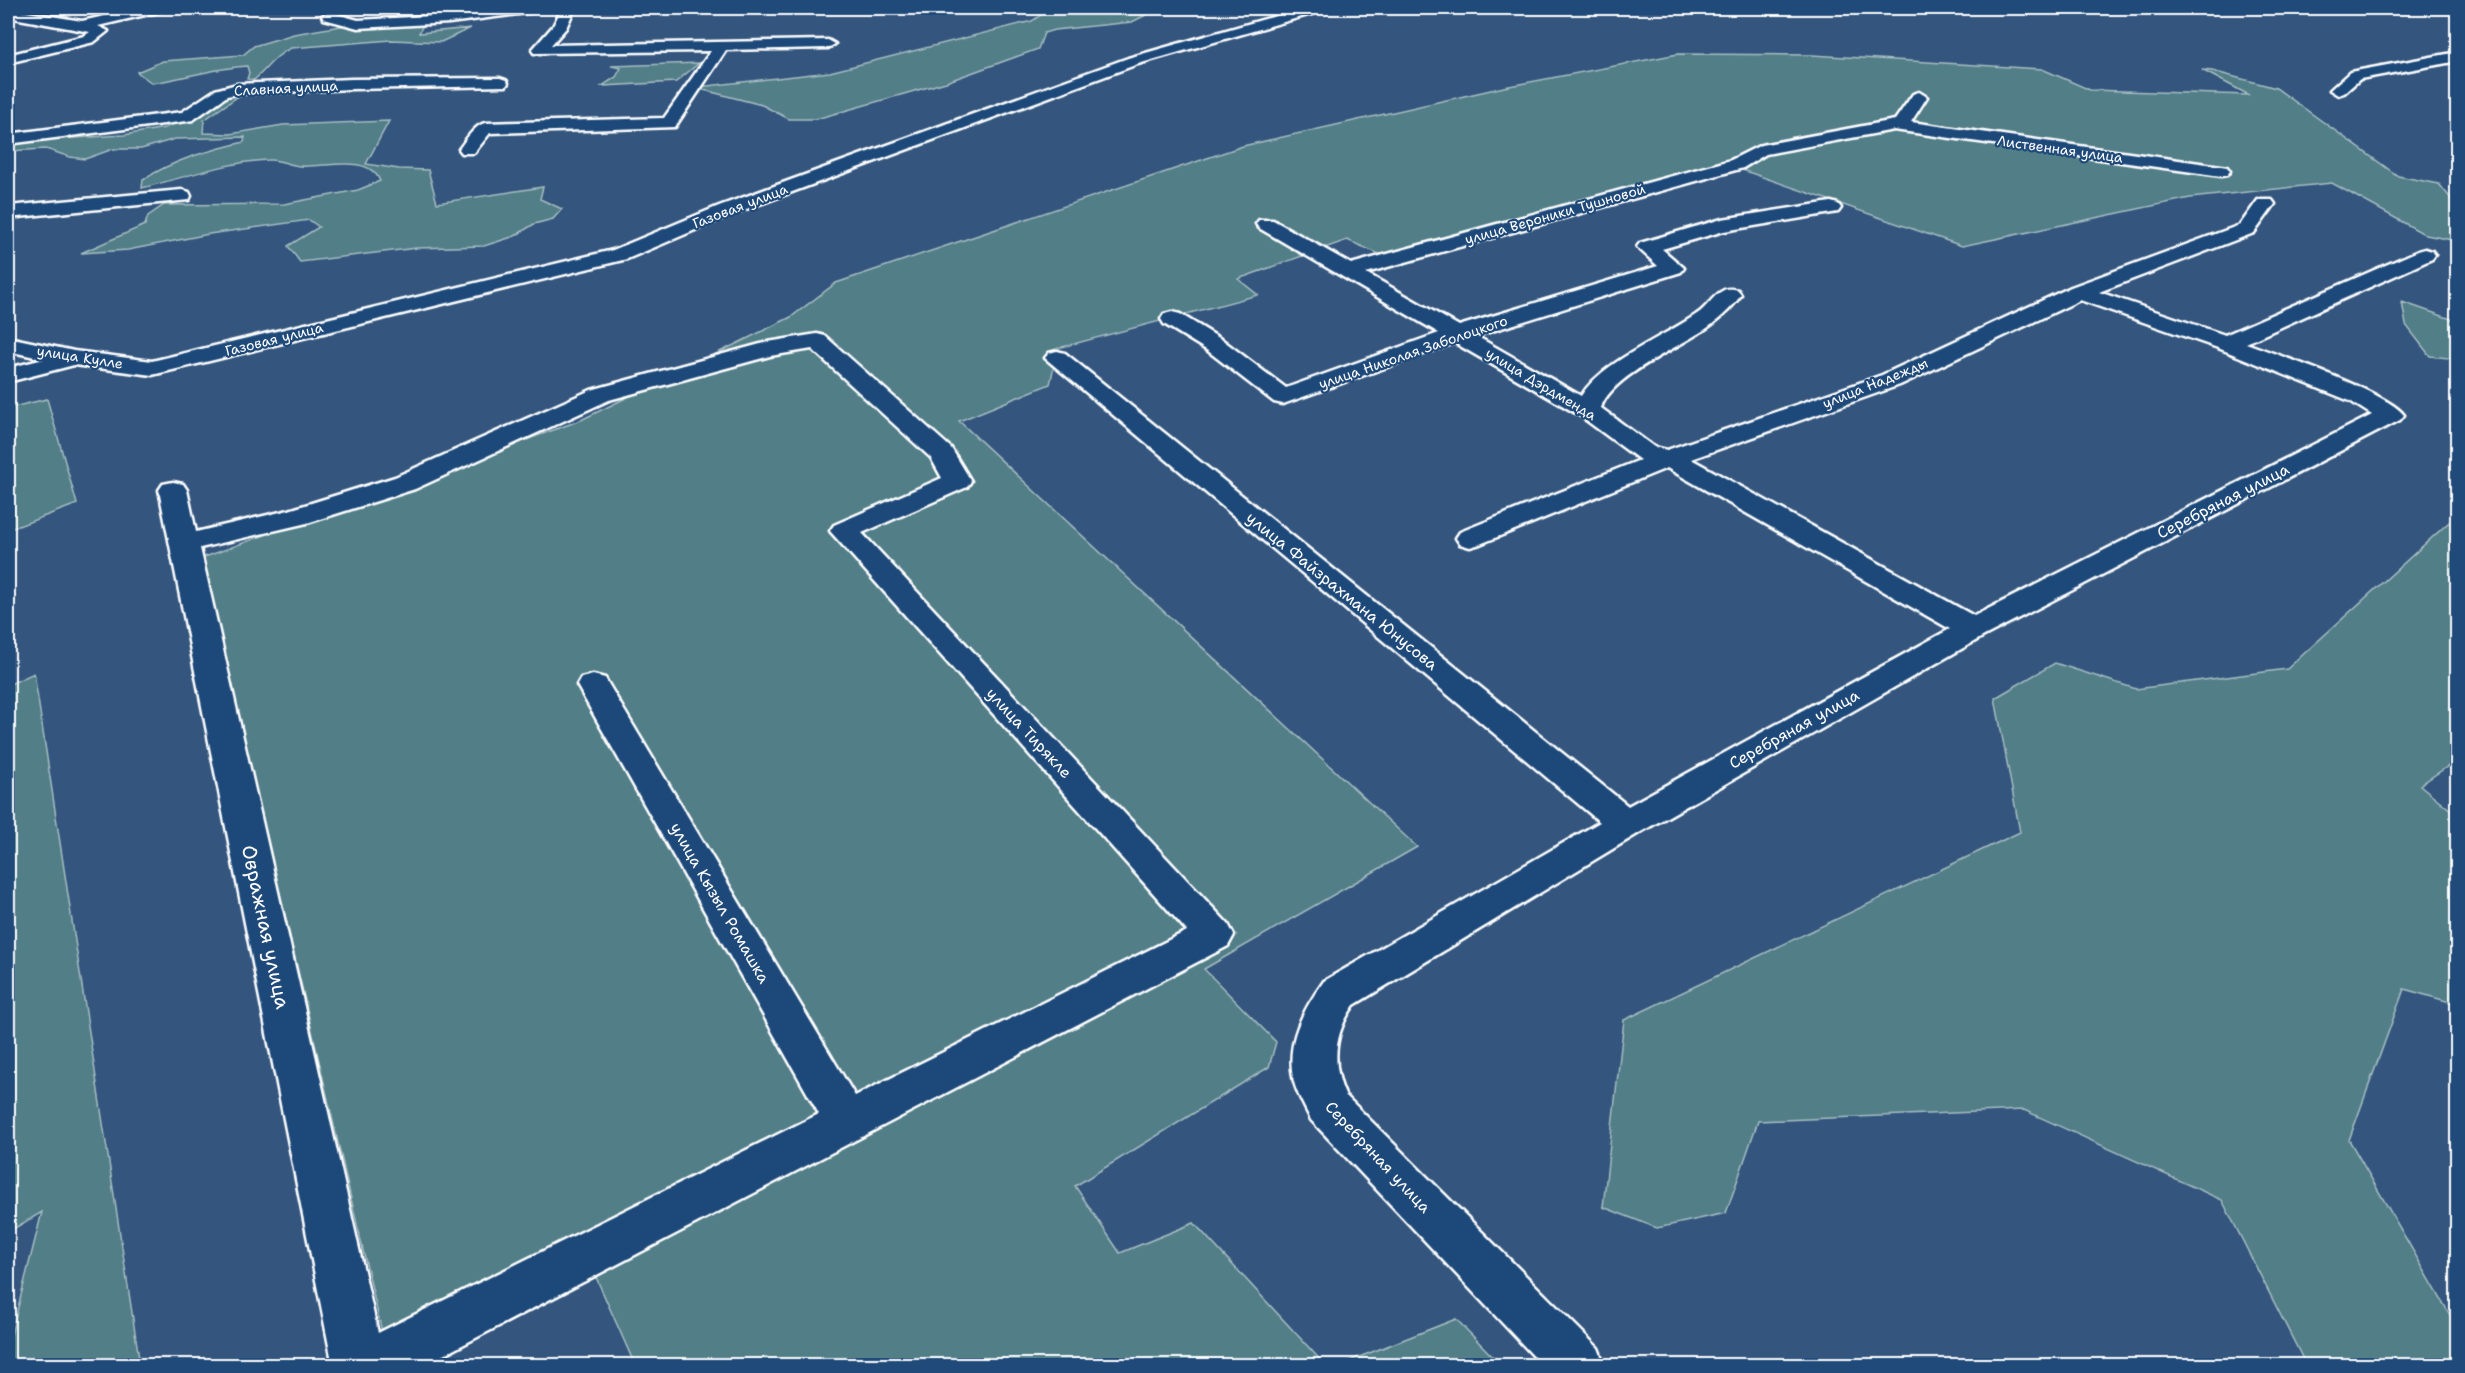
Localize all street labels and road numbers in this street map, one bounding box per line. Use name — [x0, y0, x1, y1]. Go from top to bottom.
street label: Славная улица — [234, 76, 339, 100]
street label: Лиственная улица — [1996, 131, 2124, 167]
street label: Газовая улица — [690, 180, 790, 232]
street label: улица Вероники Тушновой — [1463, 180, 1647, 248]
street label: улица Николая Заболоцкого — [1316, 311, 1510, 393]
street label: Газовая улица — [223, 318, 325, 360]
street label: улица Кулле — [36, 341, 124, 373]
street label: улица Дэрдменда — [1482, 344, 1600, 424]
street label: улица Надежды — [1820, 354, 1930, 412]
street label: Серебряная улица — [2153, 459, 2293, 543]
street label: улица Файзрахмана Юнусова — [1242, 507, 1442, 675]
street label: улица Тирякле — [982, 683, 1076, 783]
street label: Серебряная улица — [1725, 684, 1863, 774]
street label: улица Кызыл Ромашка — [665, 819, 775, 987]
street label: Овражная улица — [236, 843, 296, 1012]
street label: Серебряная улица — [1321, 1097, 1435, 1217]

